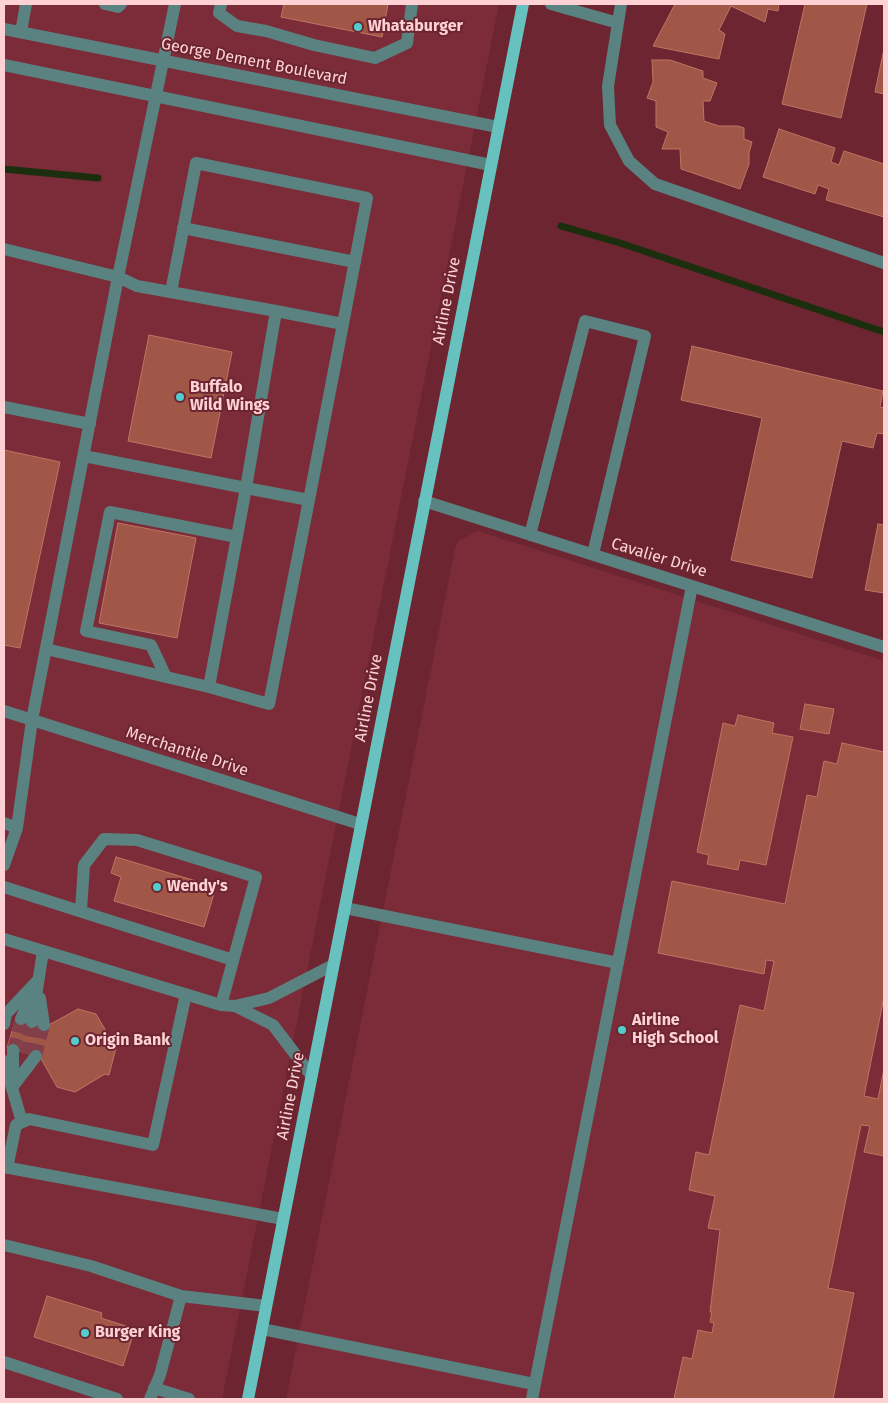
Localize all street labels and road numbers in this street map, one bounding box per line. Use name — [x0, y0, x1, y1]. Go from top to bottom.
street label: George Dement Boulevard — [159, 35, 349, 89]
street label: Airline Drive — [429, 256, 465, 346]
street label: Cavalier Drive — [609, 534, 709, 582]
street label: Airline Drive — [351, 653, 387, 743]
street label: Merchantile Drive — [123, 723, 251, 781]
street label: Airline Drive — [273, 1051, 309, 1141]

